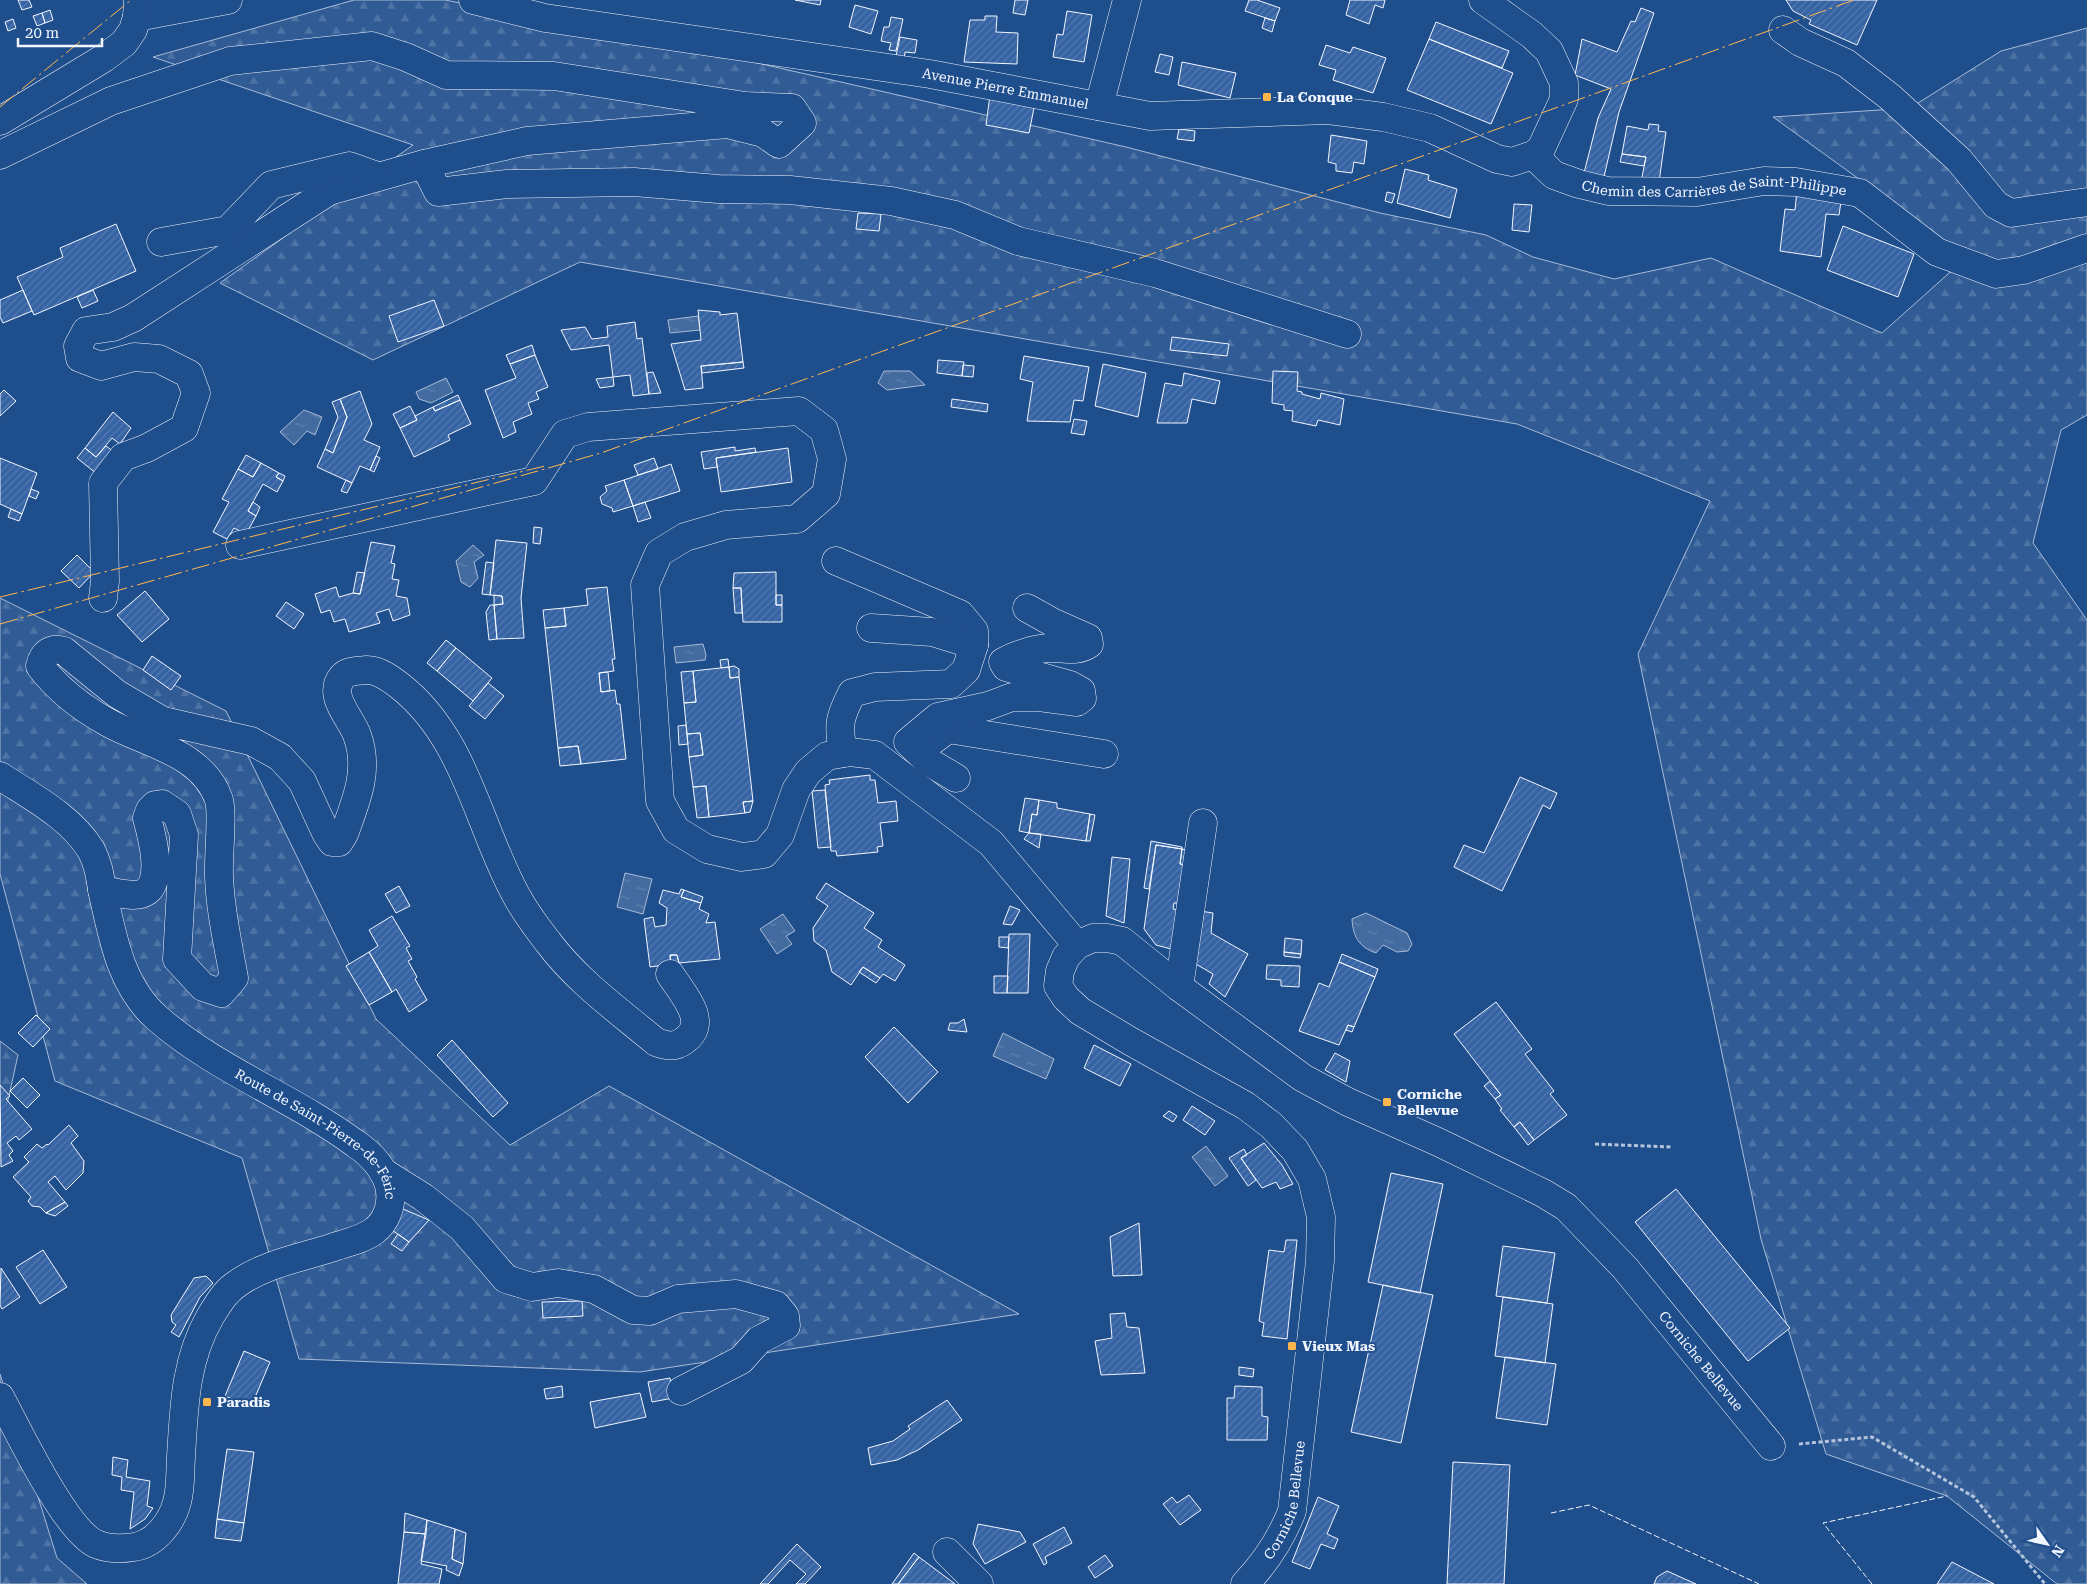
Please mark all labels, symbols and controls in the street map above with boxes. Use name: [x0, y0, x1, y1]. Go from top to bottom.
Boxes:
scale bar: [18, 15, 101, 47]
text: 20 m: [25, 24, 60, 42]
street label: Avenue Pierre Emmanuel: [921, 65, 1091, 112]
place label: La Conque: [1277, 89, 1353, 105]
marker: La Conque: [1261, 91, 1273, 103]
street label: Chemin des Carrières de Saint-Philippe: [1580, 173, 1848, 200]
street label: Route de Saint-Pierre-de-Féric: [232, 1065, 398, 1200]
place label: Corniche Bellevue: [1397, 1086, 1462, 1118]
marker: Corniche Bellevue: [1381, 1096, 1393, 1108]
street label: Corniche Bellevue: [1656, 1308, 1747, 1414]
place label: Vieux Mas: [1302, 1338, 1375, 1354]
marker: Vieux Mas: [1286, 1340, 1298, 1352]
place label: Paradis: [217, 1394, 270, 1410]
marker: Paradis: [201, 1396, 213, 1408]
street label: Corniche Bellevue: [1260, 1440, 1308, 1562]
north arrow: [2022, 1519, 2072, 1569]
text: N: [2048, 1542, 2067, 1560]

